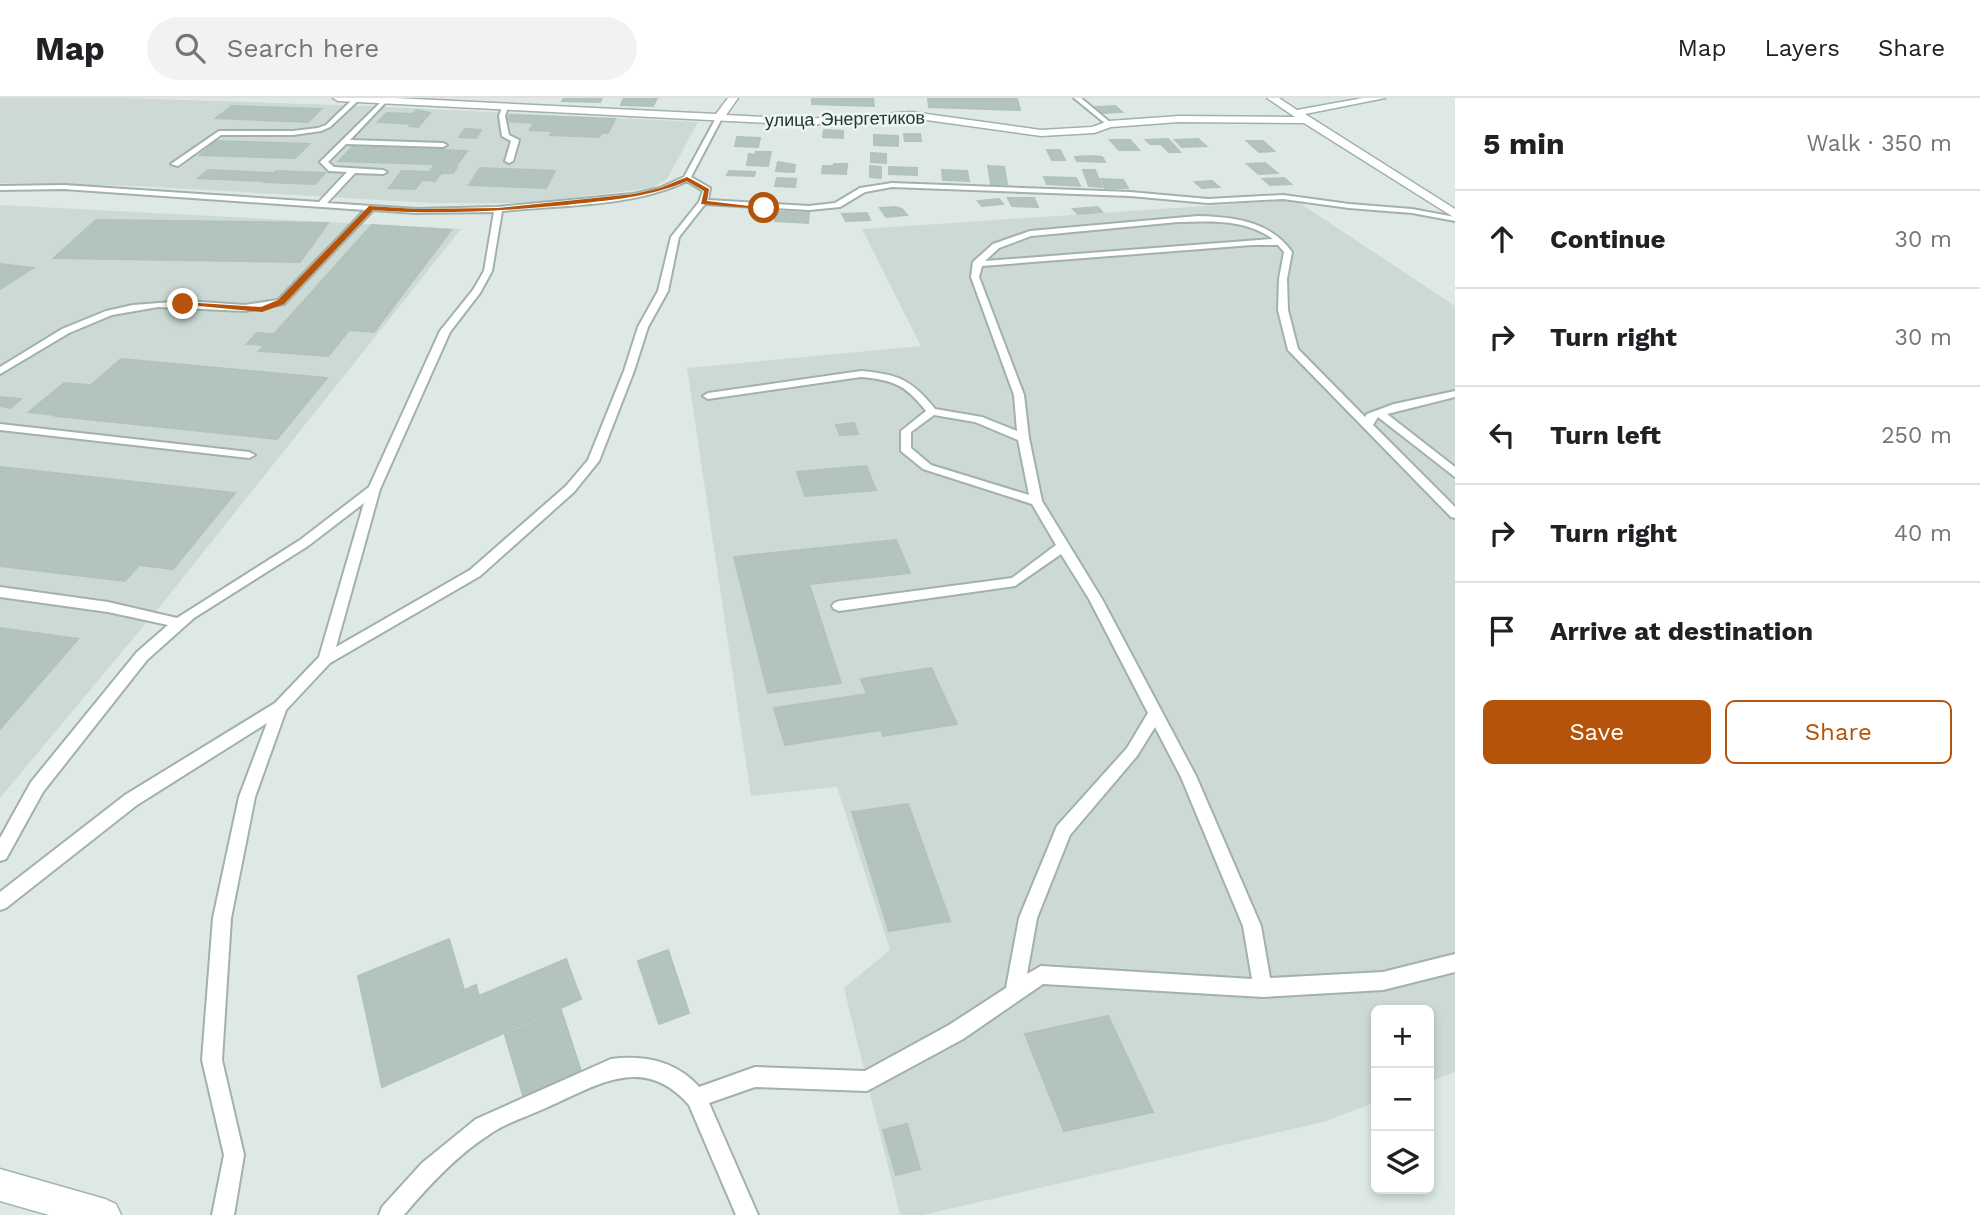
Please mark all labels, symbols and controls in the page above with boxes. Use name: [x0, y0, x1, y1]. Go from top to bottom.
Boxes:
search box: [147, 17, 637, 80]
text: Map: [35, 29, 105, 68]
icon: search: [171, 29, 209, 67]
text: Search here: [227, 33, 379, 63]
text: Map: [1678, 34, 1726, 62]
text: Layers: [1764, 34, 1840, 62]
text: Share: [1878, 34, 1945, 62]
street label: улица Энергетиков: [765, 107, 925, 130]
text: 5 min: [1483, 126, 1565, 161]
text: Walk · 350 m: [1806, 130, 1952, 157]
route start: [748, 192, 779, 223]
icon: ahead: [1483, 220, 1521, 258]
text: Continue: [1550, 224, 1666, 254]
text: 30 m: [1895, 226, 1952, 253]
route end: [167, 288, 198, 319]
icon: right: [1483, 318, 1521, 356]
text: Turn right: [1550, 322, 1677, 352]
text: 30 m: [1895, 324, 1952, 351]
icon: left: [1483, 416, 1521, 454]
text: Turn left: [1550, 420, 1661, 450]
text: 250 m: [1881, 422, 1952, 449]
icon: right: [1483, 514, 1521, 552]
text: Turn right: [1550, 518, 1677, 548]
text: 40 m: [1894, 520, 1952, 547]
icon: arrive: [1483, 612, 1521, 650]
text: Arrive at destination: [1550, 616, 1813, 646]
button: Save: [1483, 700, 1711, 764]
button: Share: [1725, 700, 1952, 764]
map controls: [1371, 1005, 1434, 1194]
button: +: [1371, 1005, 1434, 1068]
button: −: [1371, 1068, 1434, 1131]
button: layers: [1371, 1131, 1434, 1194]

